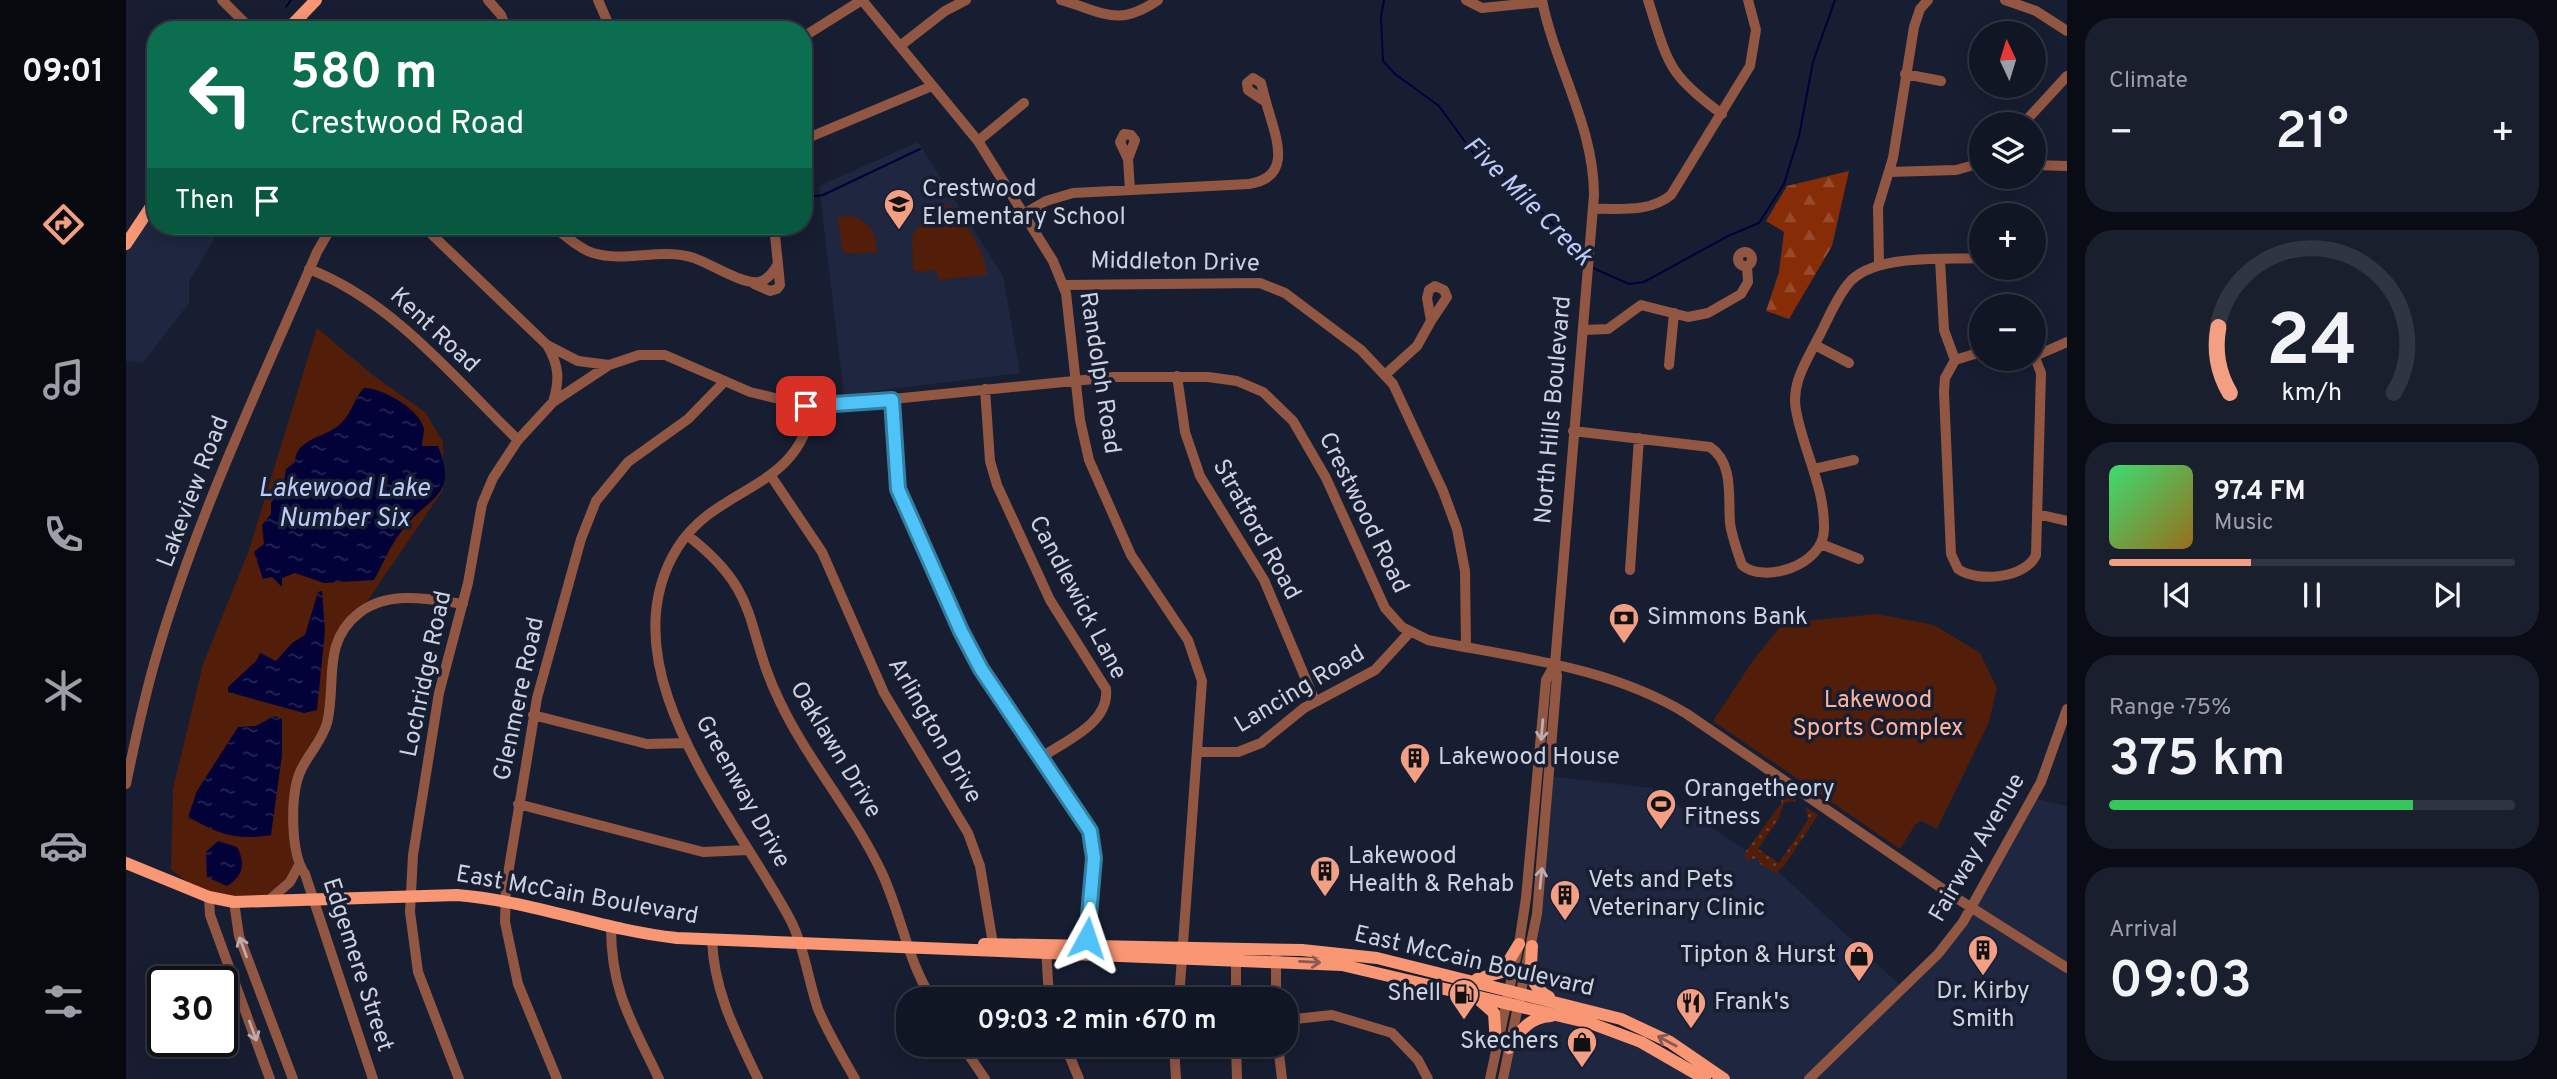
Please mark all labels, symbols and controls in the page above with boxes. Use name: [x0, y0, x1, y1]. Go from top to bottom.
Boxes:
north arrow: [1969, 21, 2046, 98]
map controls: [1969, 21, 2046, 371]
text: 580 m: [290, 44, 437, 106]
icon: left: [175, 49, 266, 140]
text: 09:01: [22, 53, 104, 93]
text: Climate: [2109, 67, 2188, 96]
text: 21°: [2275, 101, 2349, 167]
text: Crestwood Road: [290, 105, 524, 145]
text: −: [2109, 110, 2134, 159]
text: +: [2490, 110, 2515, 159]
button: layers: [1969, 112, 2046, 189]
water label: Five Mile Creek: [1455, 130, 1599, 274]
place label: Crestwood Elementary School: [922, 175, 1126, 233]
icon: arrive: [248, 182, 286, 220]
text: Then: [175, 185, 234, 218]
school or university icon: Crestwood Elementary School: [882, 187, 916, 231]
icon: directions: [39, 200, 88, 249]
button: +: [1969, 203, 2046, 280]
street label: Middleton Drive: [1090, 247, 1260, 279]
street label: Kent Road: [383, 282, 485, 380]
street label: Randolph Road: [1071, 290, 1127, 456]
button: −: [1969, 294, 2046, 371]
street label: North Hills Boulevard: [1529, 295, 1579, 525]
text: 24: [2266, 300, 2358, 392]
icon: music: [39, 355, 88, 404]
pin: [776, 376, 836, 436]
text: km/h: [2282, 378, 2342, 410]
icon: arrive: [787, 387, 825, 425]
street label: Lakeview Road: [151, 412, 237, 572]
street label: Crestwood Road: [1311, 427, 1415, 599]
street label: Stratford Road: [1205, 454, 1307, 606]
water label: Lakewood Lake Number Six: [258, 473, 430, 536]
text: 97.4 FM: [2214, 476, 2306, 509]
text: Music: [2214, 509, 2274, 538]
icon: phone: [39, 510, 88, 559]
street label: Candlewick Lane: [1021, 511, 1133, 685]
icon: previous: [2158, 576, 2196, 614]
icon: pause: [2293, 576, 2331, 614]
icon: next: [2428, 576, 2466, 614]
street label: Lochridge Road: [395, 588, 459, 760]
bank icon: Simmons Bank: [1607, 601, 1641, 645]
place label: Simmons Bank: [1647, 603, 1808, 633]
street label: Glenmere Road: [488, 614, 552, 784]
street label: Lancing Road: [1229, 639, 1371, 741]
street label: Arlington Drive: [880, 653, 988, 809]
icon: climate: [39, 666, 88, 715]
street label: Oaklawn Drive: [782, 676, 888, 824]
park label: Lakewood Sports Complex: [1792, 686, 1964, 744]
text: Range · 75%: [2109, 694, 2231, 723]
street label: Greenway Drive: [688, 711, 796, 873]
one-way arrow: [1535, 718, 1548, 741]
text: 375 km: [2109, 728, 2286, 794]
building icon: Lakewood House: [1398, 741, 1432, 785]
place label: Lakewood House: [1438, 743, 1620, 773]
street label: Fairway Avenue: [1923, 768, 2033, 928]
place label: Orangetheory Fitness: [1684, 775, 1835, 833]
sports icon: Orangetheory Fitness: [1644, 787, 1678, 831]
icon: car: [39, 821, 88, 870]
place label: Lakewood Health & Rehab: [1348, 842, 1514, 900]
building icon: Lakewood Health & Rehab: [1308, 854, 1342, 898]
street label: East McCain Boulevard: [454, 860, 700, 932]
place label: Vets and Pets Veterinary Clinic: [1588, 866, 1765, 924]
one-way arrow: [1535, 867, 1548, 890]
street label: Edgemere Street: [315, 874, 399, 1056]
building icon: Vets and Pets Veterinary Clinic: [1548, 878, 1582, 922]
position arrow: [1050, 901, 1124, 975]
text: Arrival: [2109, 916, 2178, 945]
street label: East McCain Boulevard: [1351, 920, 1597, 1004]
building icon: Dr. Kirby Smith: [1966, 933, 2000, 977]
one-way arrow: [236, 936, 248, 958]
shop icon: Tipton & Hurst: [1842, 939, 1876, 983]
place label: Tipton & Hurst: [1680, 941, 1836, 971]
text: 09:03: [2109, 950, 2252, 1016]
one-way arrow: [1298, 956, 1321, 969]
speed limit sign: 30: [147, 966, 238, 1057]
icon: filters: [39, 977, 88, 1026]
fuel station icon: Shell: [1447, 977, 1481, 1021]
place label: Dr. Kirby Smith: [1936, 977, 2030, 1035]
place label: Shell: [1387, 979, 1441, 1009]
restaurant icon: Frank's: [1674, 986, 1708, 1030]
place label: Frank's: [1714, 988, 1790, 1018]
text: 09:03 · 2 min · 670 m: [977, 1005, 1217, 1038]
one-way arrow: [248, 1019, 260, 1041]
shop icon: Skechers: [1565, 1025, 1599, 1069]
place label: Skechers: [1460, 1027, 1559, 1057]
one-way arrow: [1657, 1034, 1678, 1047]

